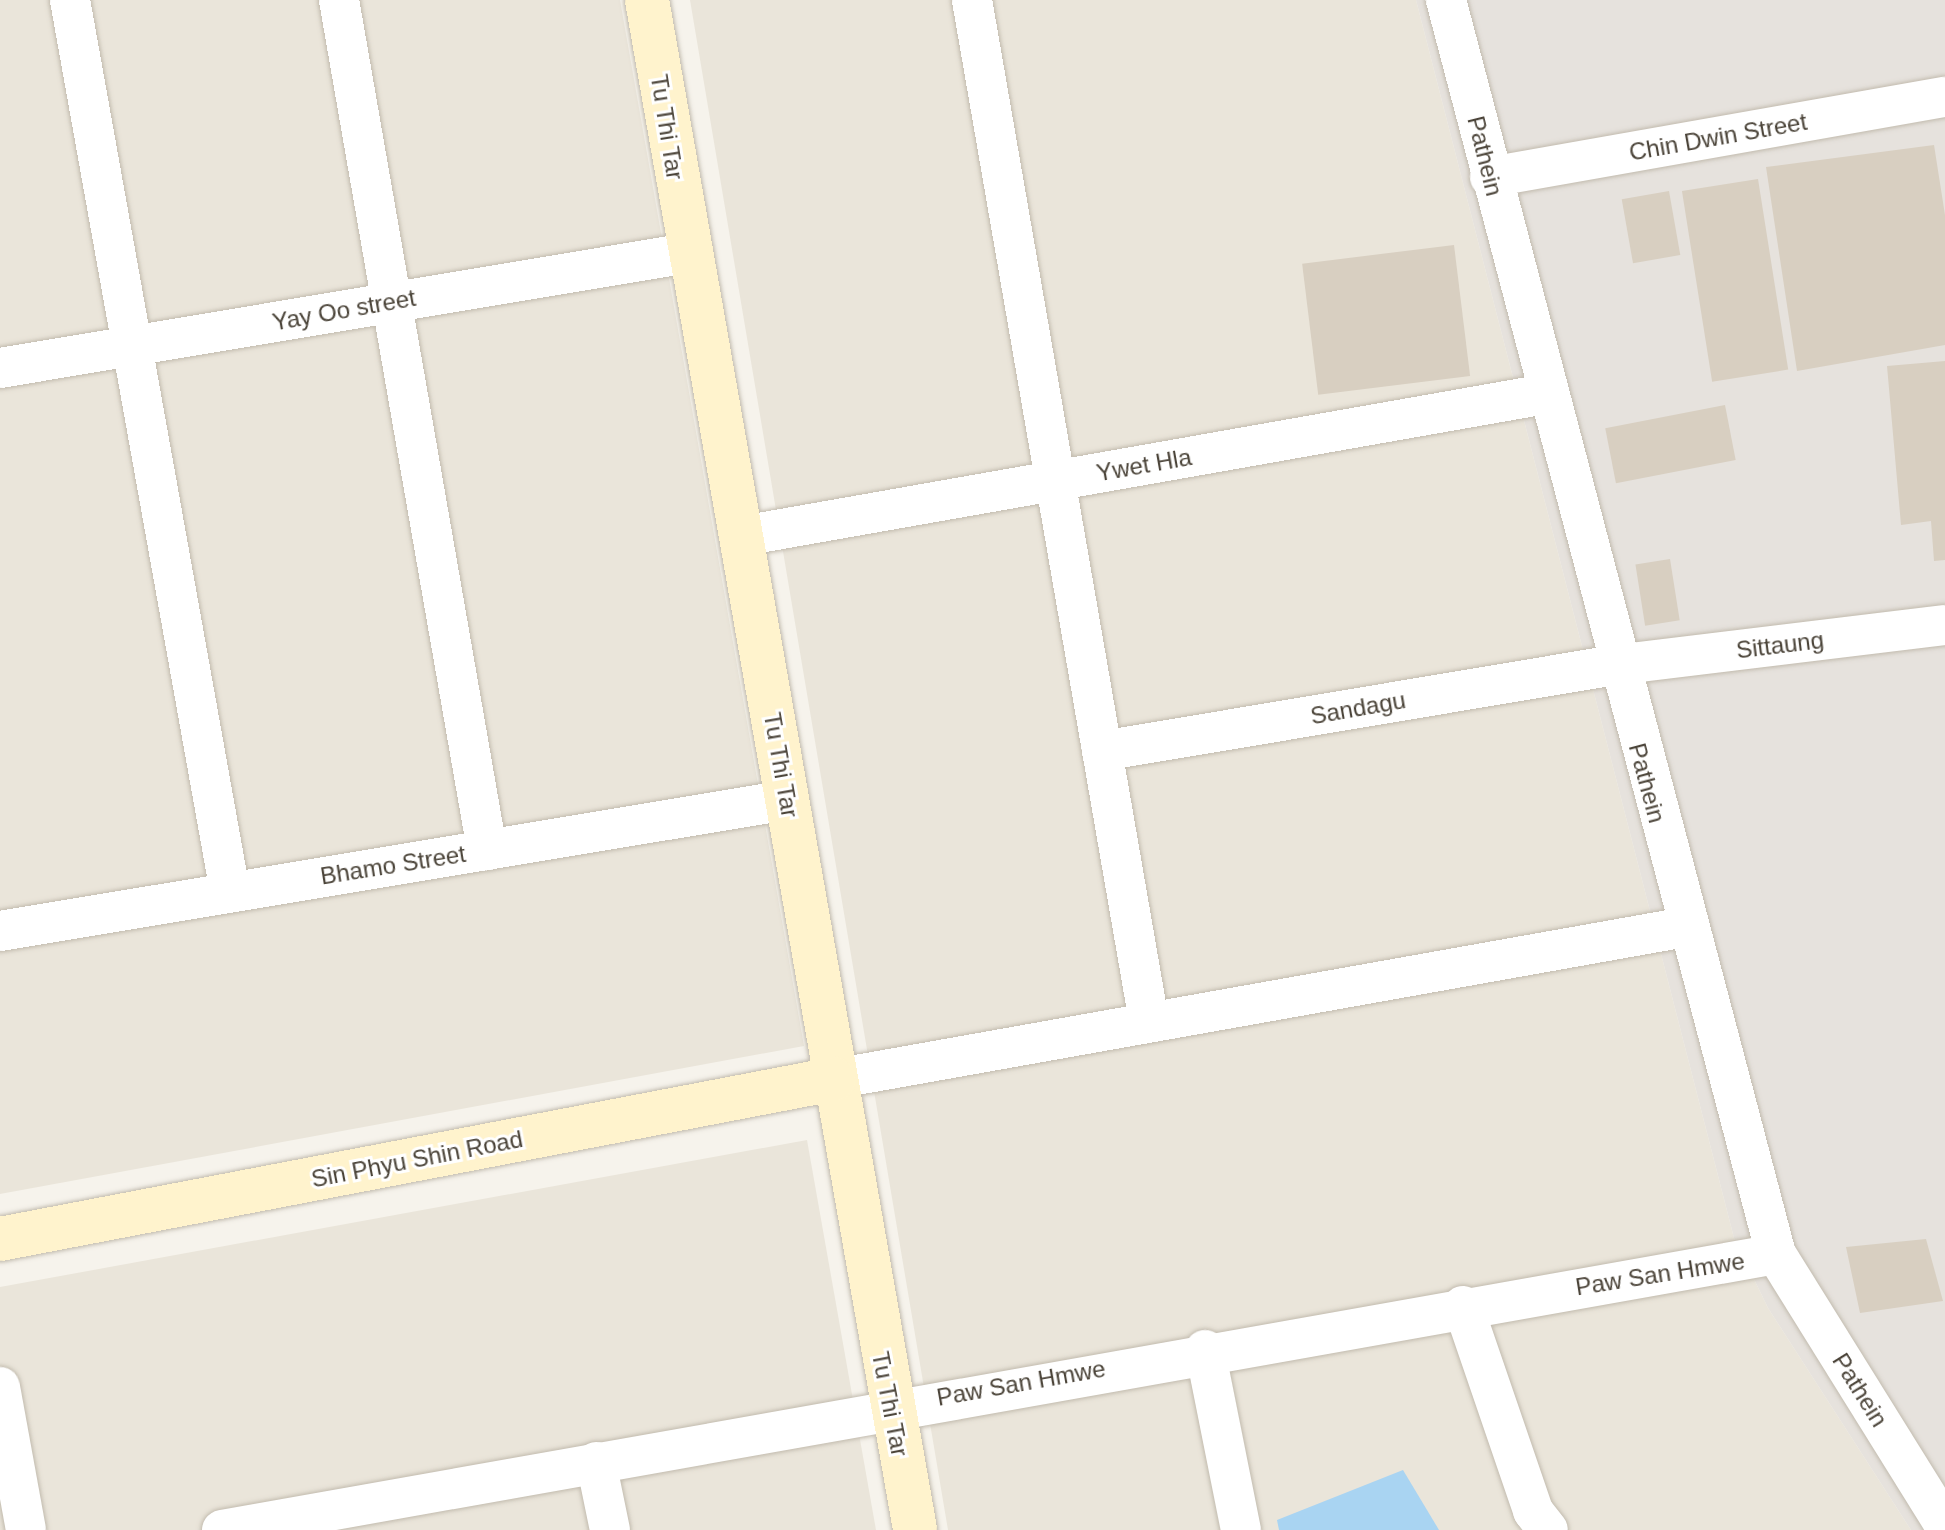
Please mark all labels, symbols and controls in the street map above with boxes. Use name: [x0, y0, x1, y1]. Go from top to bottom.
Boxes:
street label: Tu Thi Tar: [644, 72, 690, 182]
street label: Chin Dwin Street: [1627, 107, 1809, 167]
street label: Pathein: [1461, 113, 1509, 199]
street label: Yay Oo street: [270, 283, 418, 337]
street label: Ywet Hla: [1094, 442, 1194, 488]
street label: Sittaung: [1735, 625, 1825, 665]
street label: Sandagu: [1308, 685, 1408, 731]
street label: Tu Thi Tar: [758, 710, 804, 820]
street label: Pathein: [1623, 740, 1671, 826]
street label: Bhamo Street: [318, 839, 468, 891]
street label: Sin Phyu Shin Road: [309, 1124, 525, 1194]
street label: Paw San Hmwe: [1573, 1246, 1747, 1302]
street label: Pathein: [1826, 1348, 1894, 1432]
street label: Tu Thi Tar: [866, 1349, 914, 1459]
street label: Paw San Hmwe: [934, 1354, 1108, 1412]

